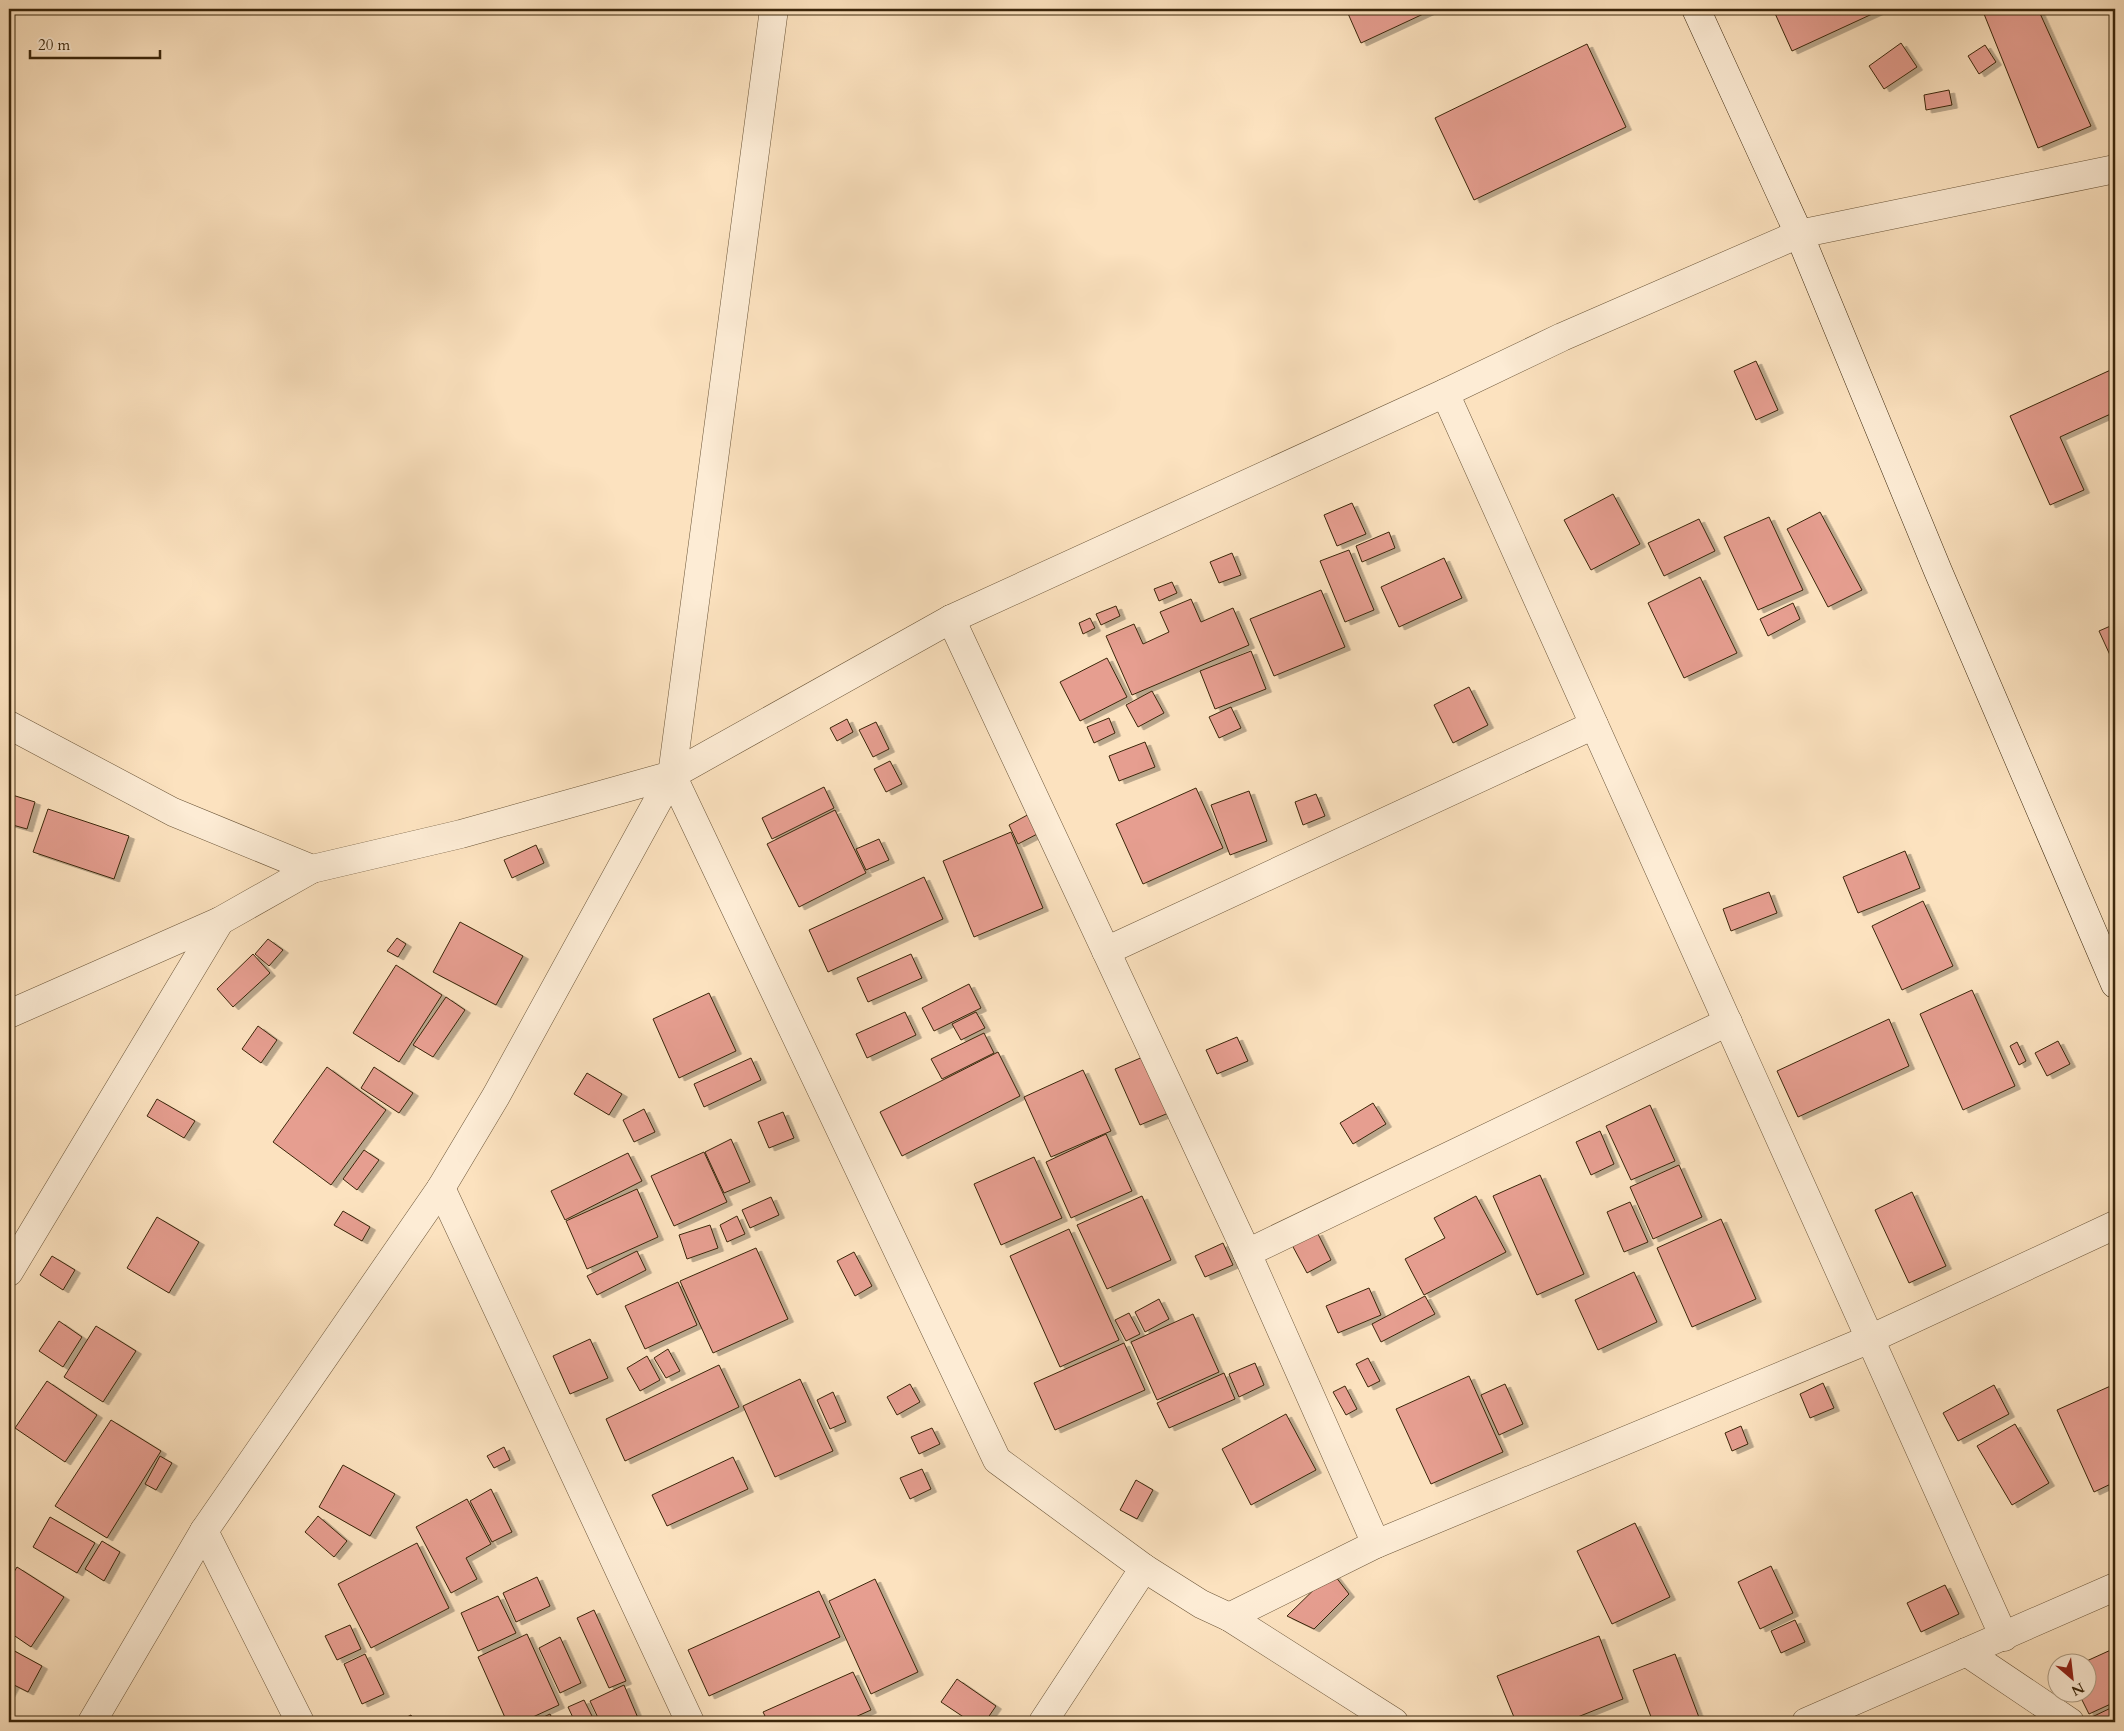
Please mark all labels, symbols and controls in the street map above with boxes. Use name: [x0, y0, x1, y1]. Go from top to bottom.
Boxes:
scale bar: [30, 28, 160, 60]
text: 20 m: [38, 35, 70, 55]
north arrow: [2046, 1654, 2096, 1704]
text: N: [2068, 1678, 2088, 1700]

